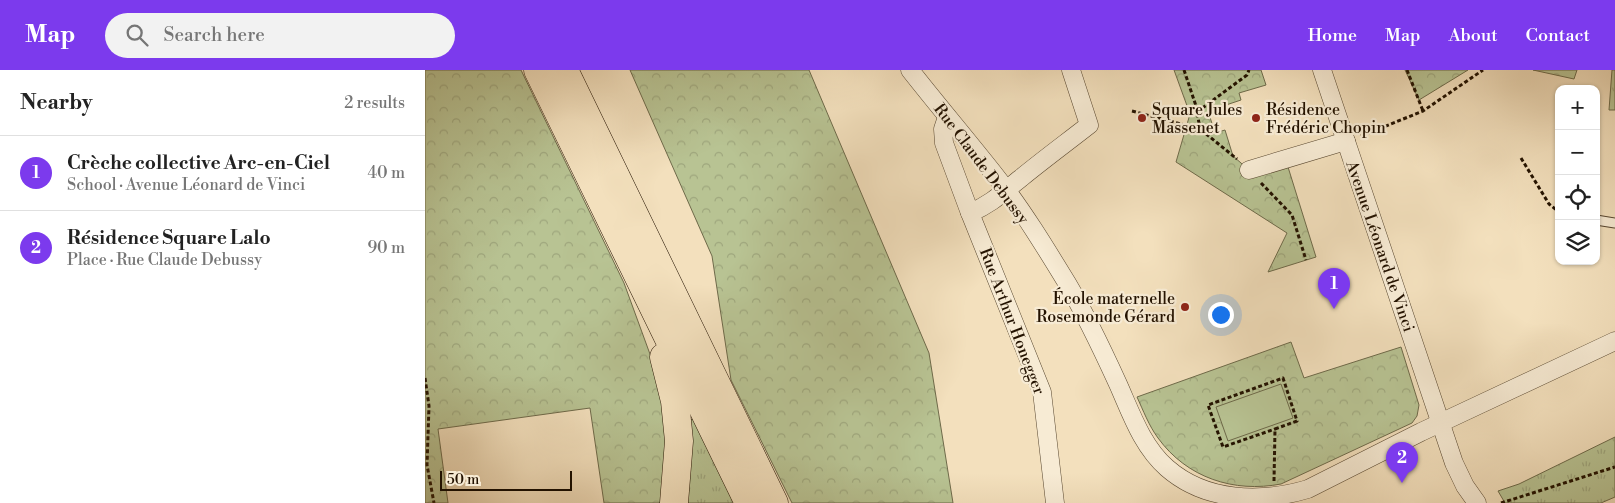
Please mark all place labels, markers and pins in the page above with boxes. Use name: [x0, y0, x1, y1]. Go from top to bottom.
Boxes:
place label: Square Jules Massenet: [1152, 100, 1242, 138]
place label: Résidence Frédéric Chopin: [1266, 100, 1386, 138]
marker: Square Jules Massenet: [1136, 112, 1148, 124]
marker: Résidence Frédéric Chopin: [1250, 112, 1262, 124]
pin: 1: [1318, 268, 1350, 309]
place label: École maternelle Rosemonde Gérard: [1036, 287, 1175, 327]
marker: École maternelle Rosemonde Gérard: [1179, 301, 1191, 313]
pin: 2: [1386, 442, 1418, 483]

